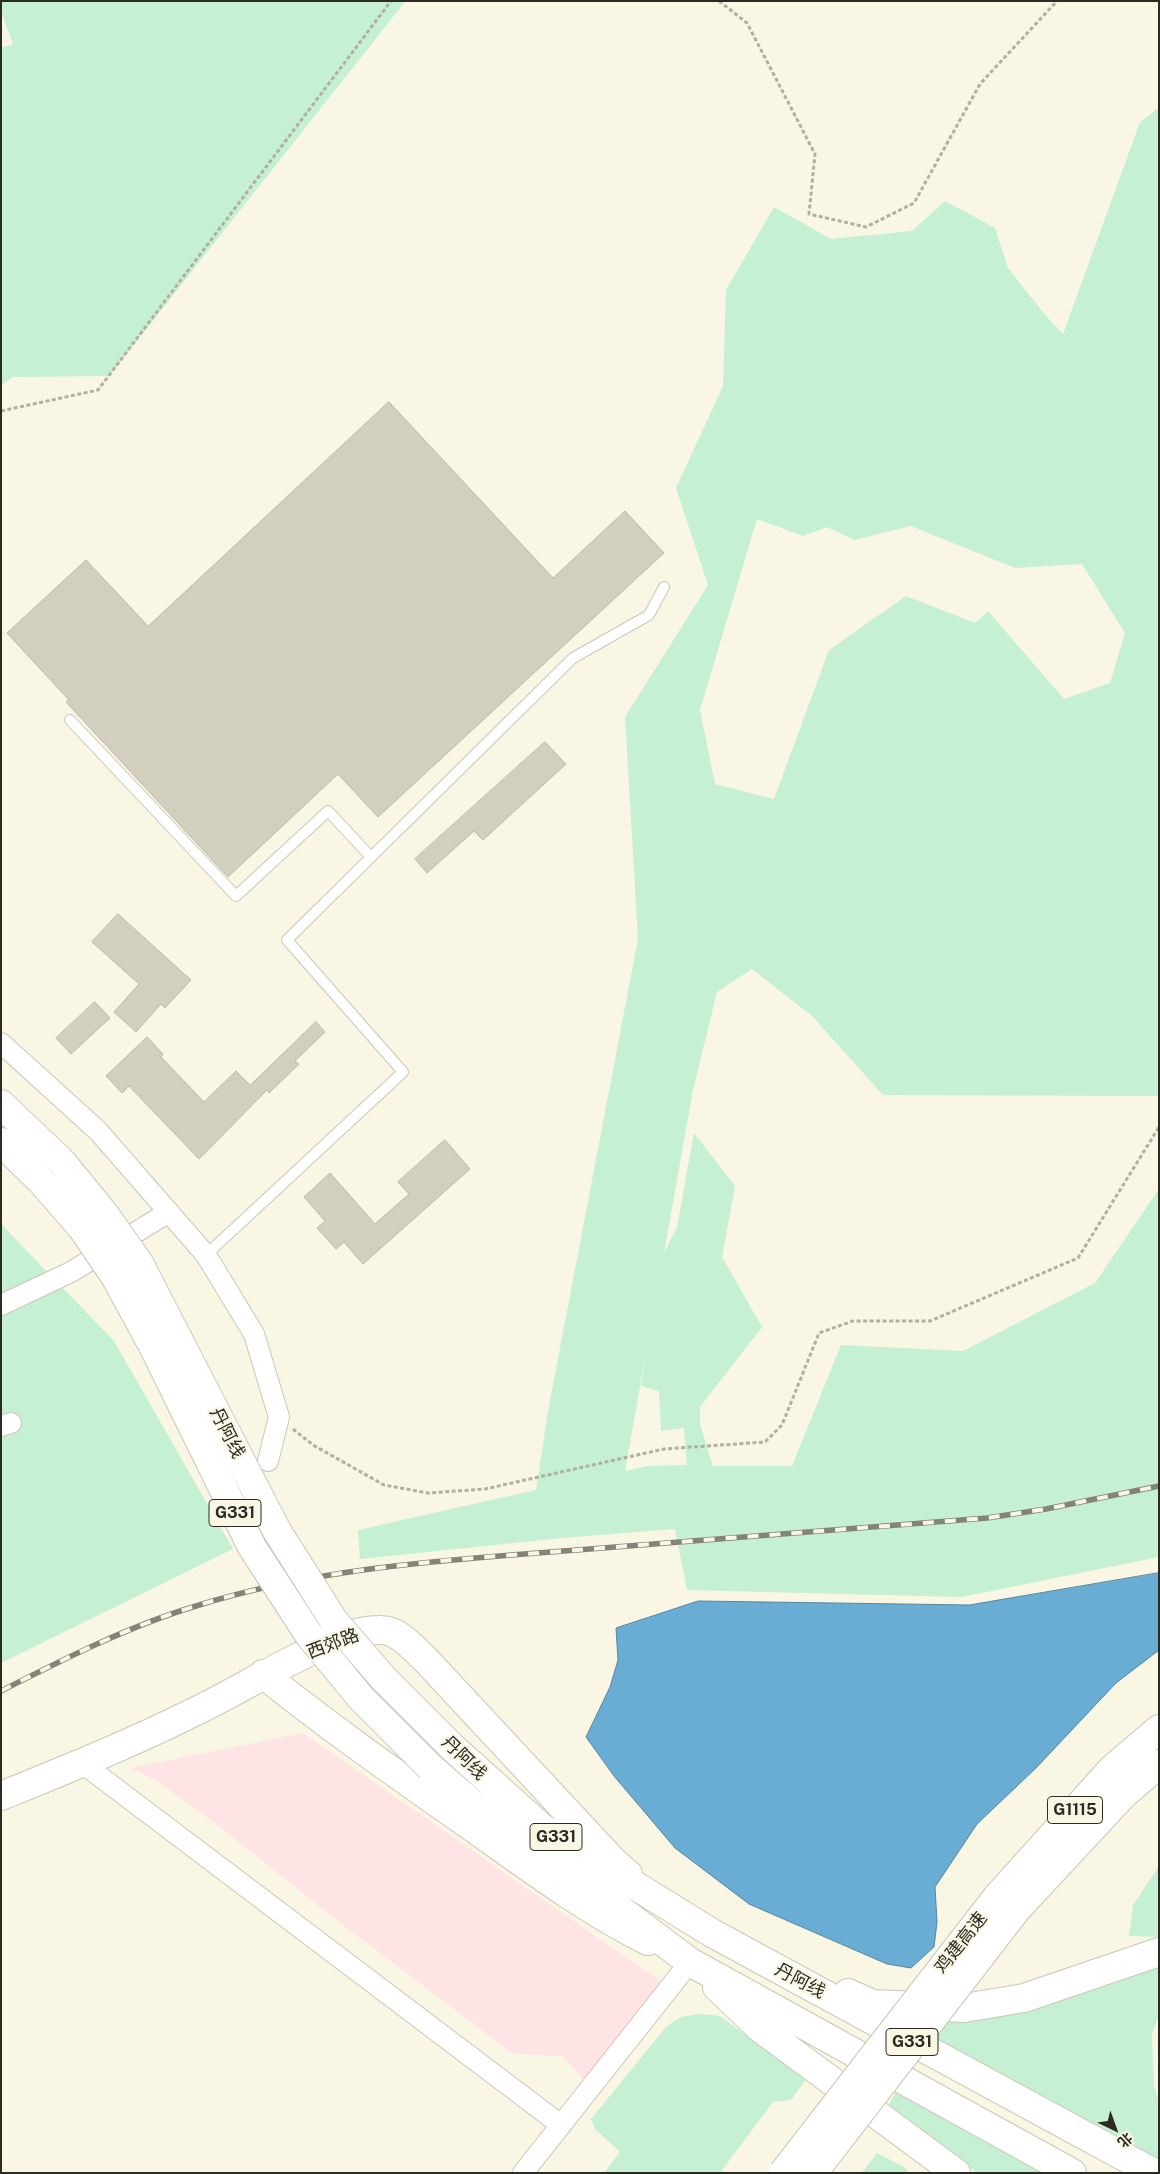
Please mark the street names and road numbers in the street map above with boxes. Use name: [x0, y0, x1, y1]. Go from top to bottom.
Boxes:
street label: 丹阿线: [205, 1404, 249, 1462]
road number: G331: [209, 1500, 261, 1526]
street label: 西郊路: [304, 1624, 362, 1664]
street label: 丹阿线: [437, 1731, 491, 1785]
road number: G1115: [1048, 1796, 1102, 1824]
road number: G331: [530, 1824, 582, 1850]
street label: 鸡建高速: [930, 1908, 992, 1978]
street label: 丹阿线: [771, 1959, 829, 2003]
road number: G331: [886, 2028, 938, 2056]

